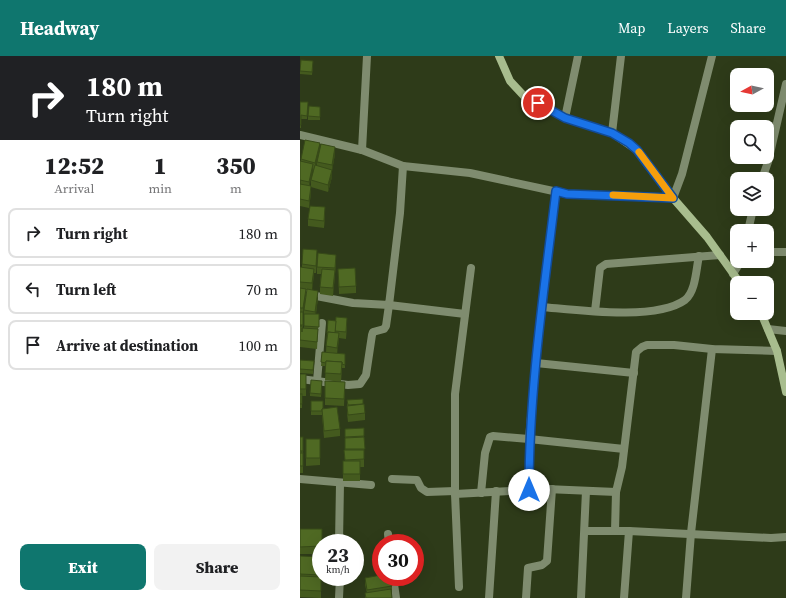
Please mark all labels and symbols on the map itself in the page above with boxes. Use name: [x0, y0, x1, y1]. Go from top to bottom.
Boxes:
north arrow: [730, 68, 774, 112]
pin: [521, 86, 555, 120]
position arrow: [508, 469, 550, 511]
speed limit sign: 30: [372, 534, 424, 586]

